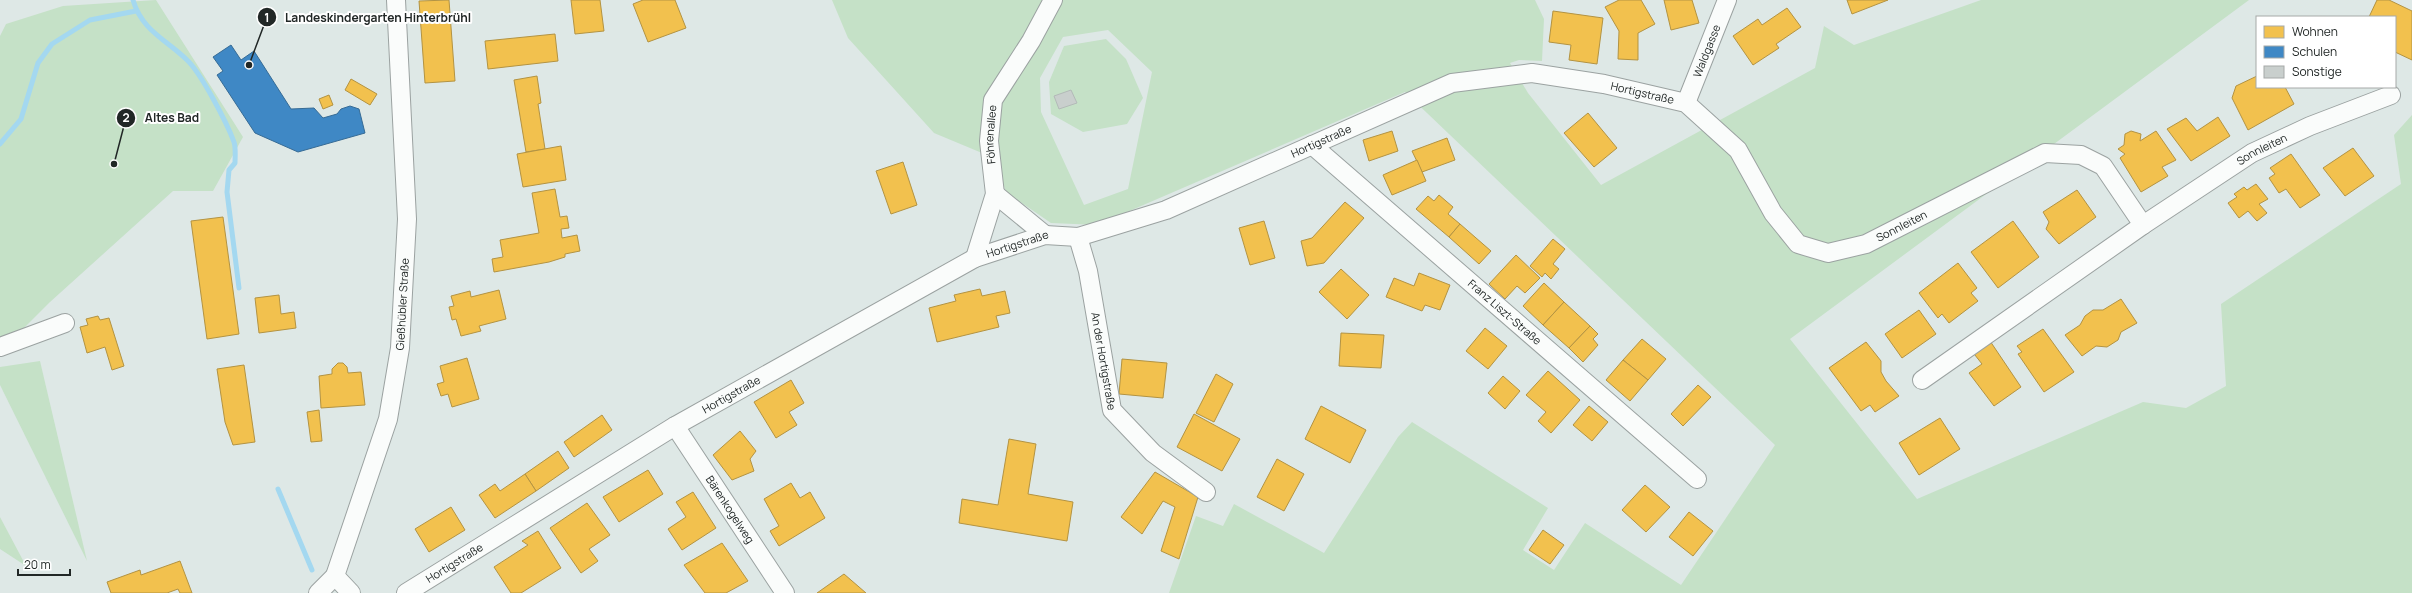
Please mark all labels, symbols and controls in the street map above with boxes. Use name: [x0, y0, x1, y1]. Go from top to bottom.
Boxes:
callout: Landeskindergarten Hinterbrühl: [257, 5, 479, 29]
text: 1: [264, 9, 270, 26]
text: Landeskindergarten Hinterbrühl: [285, 9, 471, 26]
legend: [2256, 16, 2396, 88]
street label: Waldgasse: [1689, 22, 1724, 79]
text: Wohnen: [2292, 23, 2338, 40]
text: Schulen: [2292, 43, 2337, 60]
text: Sonstige: [2292, 63, 2342, 80]
street label: Hortigstraße: [1609, 78, 1676, 107]
street label: Föhrenallee: [981, 104, 1000, 165]
callout: Altes Bad: [116, 106, 207, 130]
text: 2: [122, 109, 130, 126]
text: Altes Bad: [145, 109, 199, 126]
street label: Hortigstraße: [1288, 120, 1354, 161]
street label: Sonnleiten: [2233, 130, 2289, 168]
street label: Sonnleiten: [1873, 206, 1929, 245]
street label: Hortigstraße: [984, 226, 1051, 261]
street label: Gießhübler Straße: [392, 257, 412, 351]
street label: Franz Liszt-Straße: [1465, 276, 1545, 348]
street label: An der Hortigstraße: [1088, 311, 1120, 412]
street label: Hortigstraße: [699, 372, 763, 416]
street label: Bärenkogelweg: [703, 472, 758, 546]
street label: Hortigstraße: [423, 539, 486, 586]
scale bar: [18, 551, 70, 577]
text: 20 m: [24, 556, 51, 573]

